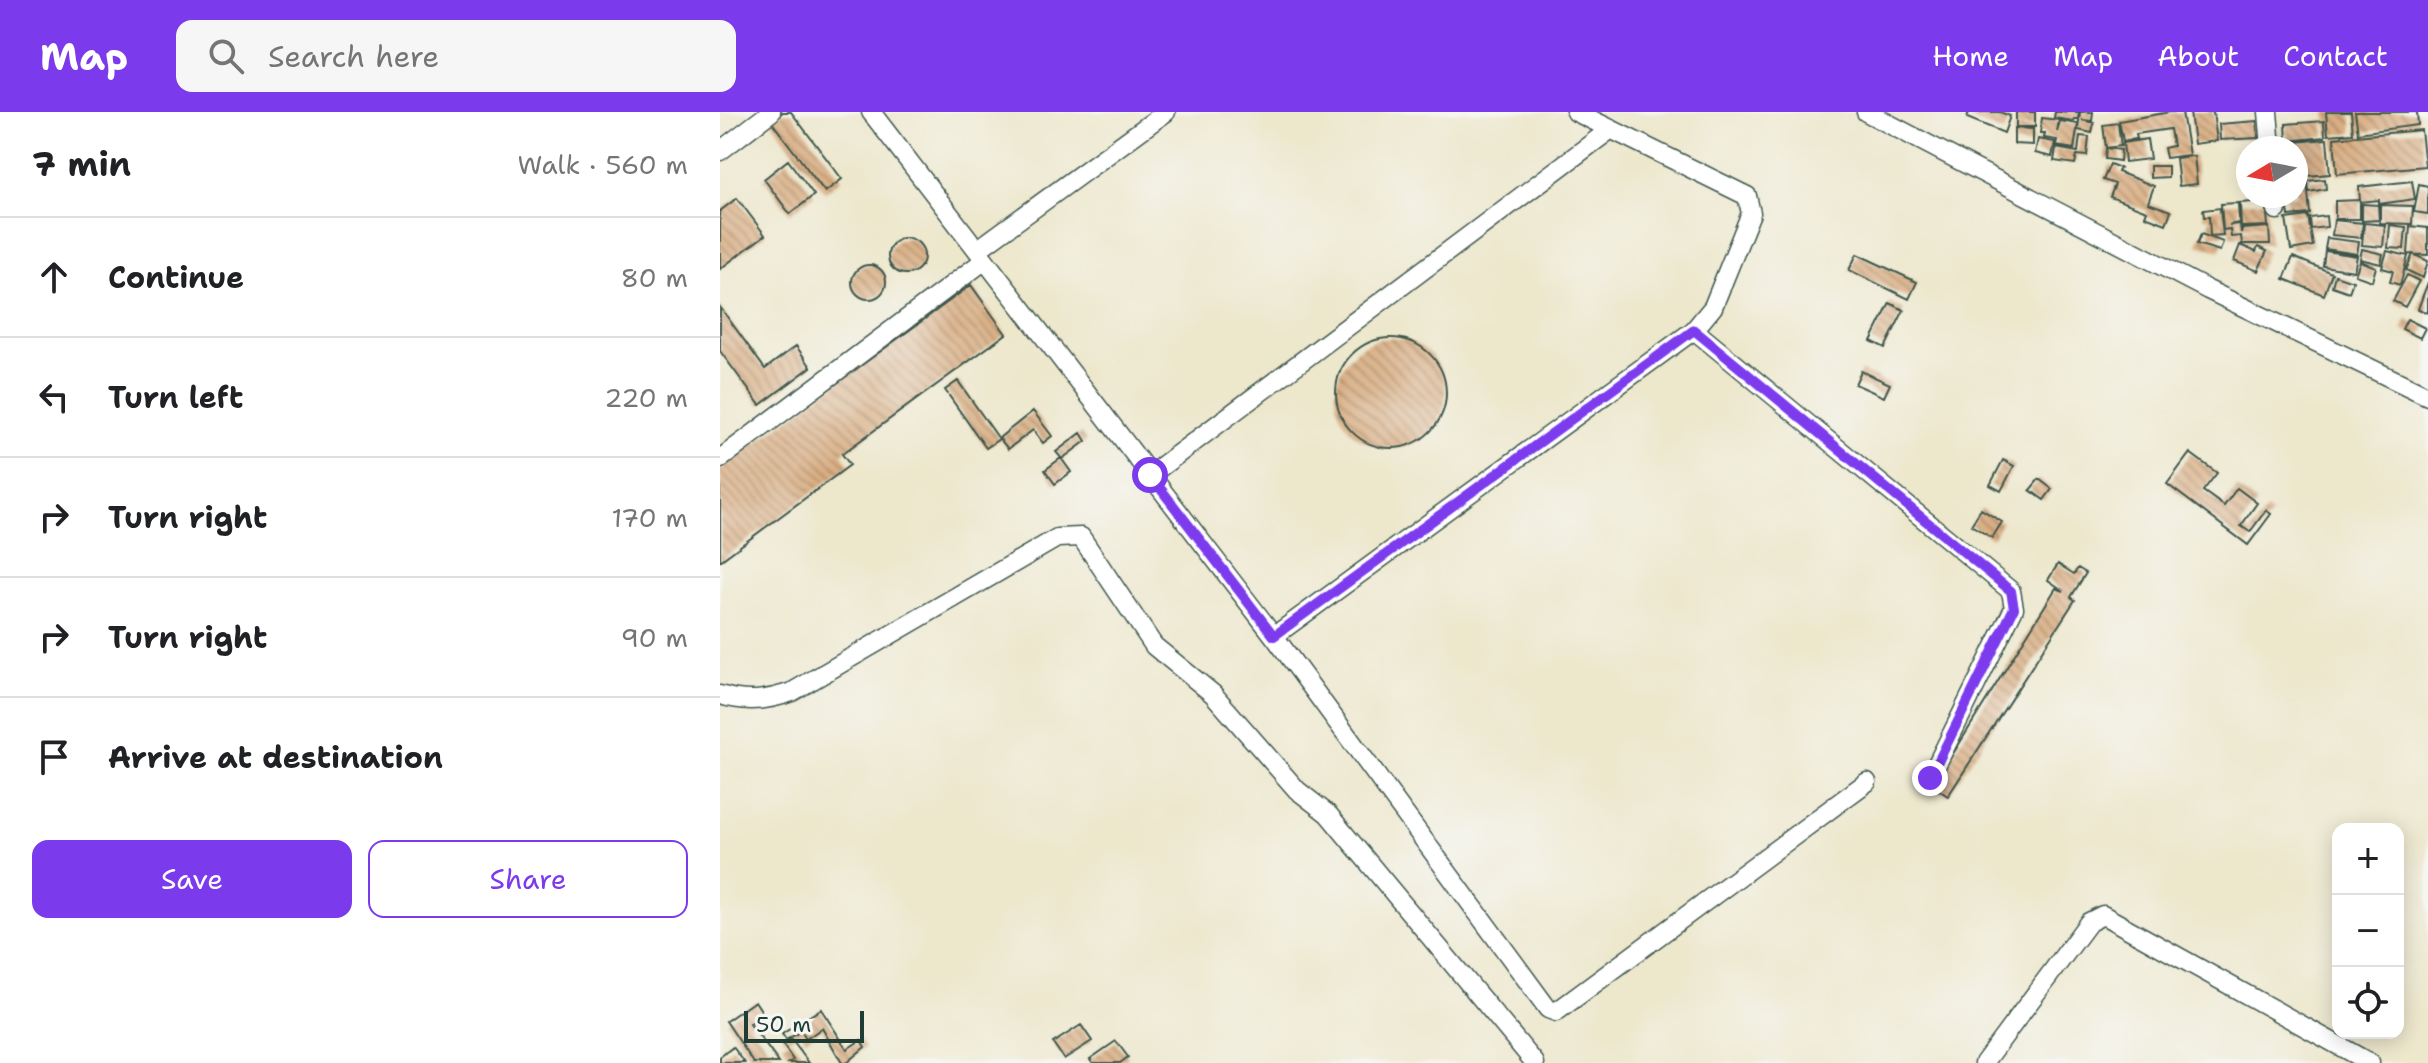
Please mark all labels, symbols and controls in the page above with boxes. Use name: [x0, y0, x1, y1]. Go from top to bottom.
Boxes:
search box: [176, 20, 736, 92]
text: Map: [40, 31, 128, 82]
icon: search: [204, 34, 248, 78]
text: Search here: [268, 36, 439, 77]
text: Home: [1932, 37, 2009, 75]
text: Map: [2053, 37, 2113, 75]
text: About: [2157, 37, 2239, 75]
text: Contact: [2283, 37, 2388, 75]
north arrow: [2236, 136, 2308, 208]
text: 7 min: [32, 141, 131, 187]
text: Walk · 560 m: [518, 147, 688, 182]
icon: ahead: [32, 255, 76, 299]
text: Continue: [108, 257, 244, 298]
text: 80 m: [621, 260, 688, 295]
icon: left: [32, 375, 76, 419]
text: Turn left: [108, 377, 243, 418]
text: 220 m: [604, 380, 688, 415]
route start: [1132, 457, 1168, 493]
icon: right: [32, 495, 76, 539]
text: Turn right: [108, 497, 267, 538]
text: 170 m: [611, 500, 688, 535]
icon: right: [32, 615, 76, 659]
text: Turn right: [108, 617, 267, 658]
text: 90 m: [621, 620, 688, 655]
icon: arrive: [32, 735, 76, 779]
text: Arrive at destination: [108, 737, 443, 778]
route end: [1912, 760, 1948, 796]
map controls: [2332, 823, 2404, 1039]
button: +: [2332, 823, 2404, 895]
button: Save: [32, 840, 352, 918]
button: Share: [368, 840, 688, 918]
button: −: [2332, 895, 2404, 967]
button: locate: [2332, 967, 2404, 1039]
scale bar: [744, 1007, 864, 1043]
text: 50 m: [756, 1010, 811, 1039]

